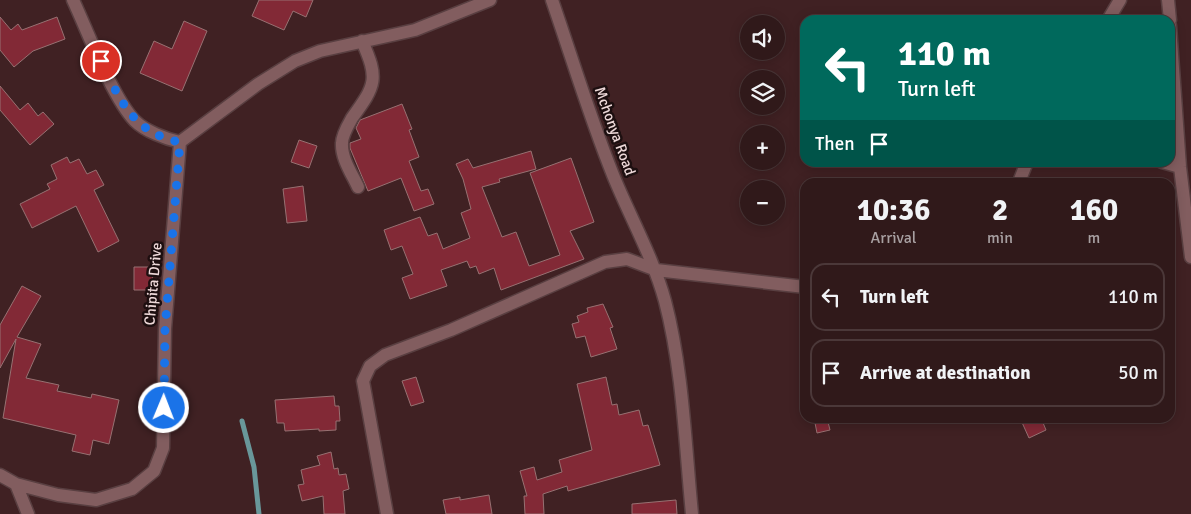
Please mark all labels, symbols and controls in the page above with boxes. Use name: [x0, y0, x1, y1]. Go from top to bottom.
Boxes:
map controls: [740, 15, 785, 225]
button: sound: [740, 15, 785, 60]
text: 110 m: [898, 32, 991, 75]
icon: left: [815, 35, 880, 100]
pin: [80, 40, 122, 82]
icon: arrive: [87, 47, 115, 75]
button: layers: [740, 70, 785, 115]
text: Turn left: [898, 75, 976, 102]
street label: Mchonya Road: [591, 84, 639, 178]
button: +: [740, 125, 785, 170]
icon: arrive: [865, 130, 893, 158]
text: Then: [815, 132, 855, 156]
button: −: [740, 180, 785, 225]
text: 10:36: [857, 192, 930, 229]
text: 2: [992, 192, 1008, 229]
text: 160: [1070, 192, 1118, 229]
text: Arrival: [870, 228, 917, 248]
text: min: [987, 228, 1013, 248]
text: m: [1088, 228, 1100, 248]
street label: Chipita Drive: [140, 242, 166, 326]
icon: left: [817, 283, 845, 311]
text: Turn left: [860, 285, 929, 309]
text: 110 m: [1108, 285, 1158, 309]
icon: arrive: [817, 359, 845, 387]
text: Arrive at destination: [860, 361, 1031, 385]
text: 50 m: [1118, 361, 1158, 385]
position arrow: [137, 381, 189, 433]

